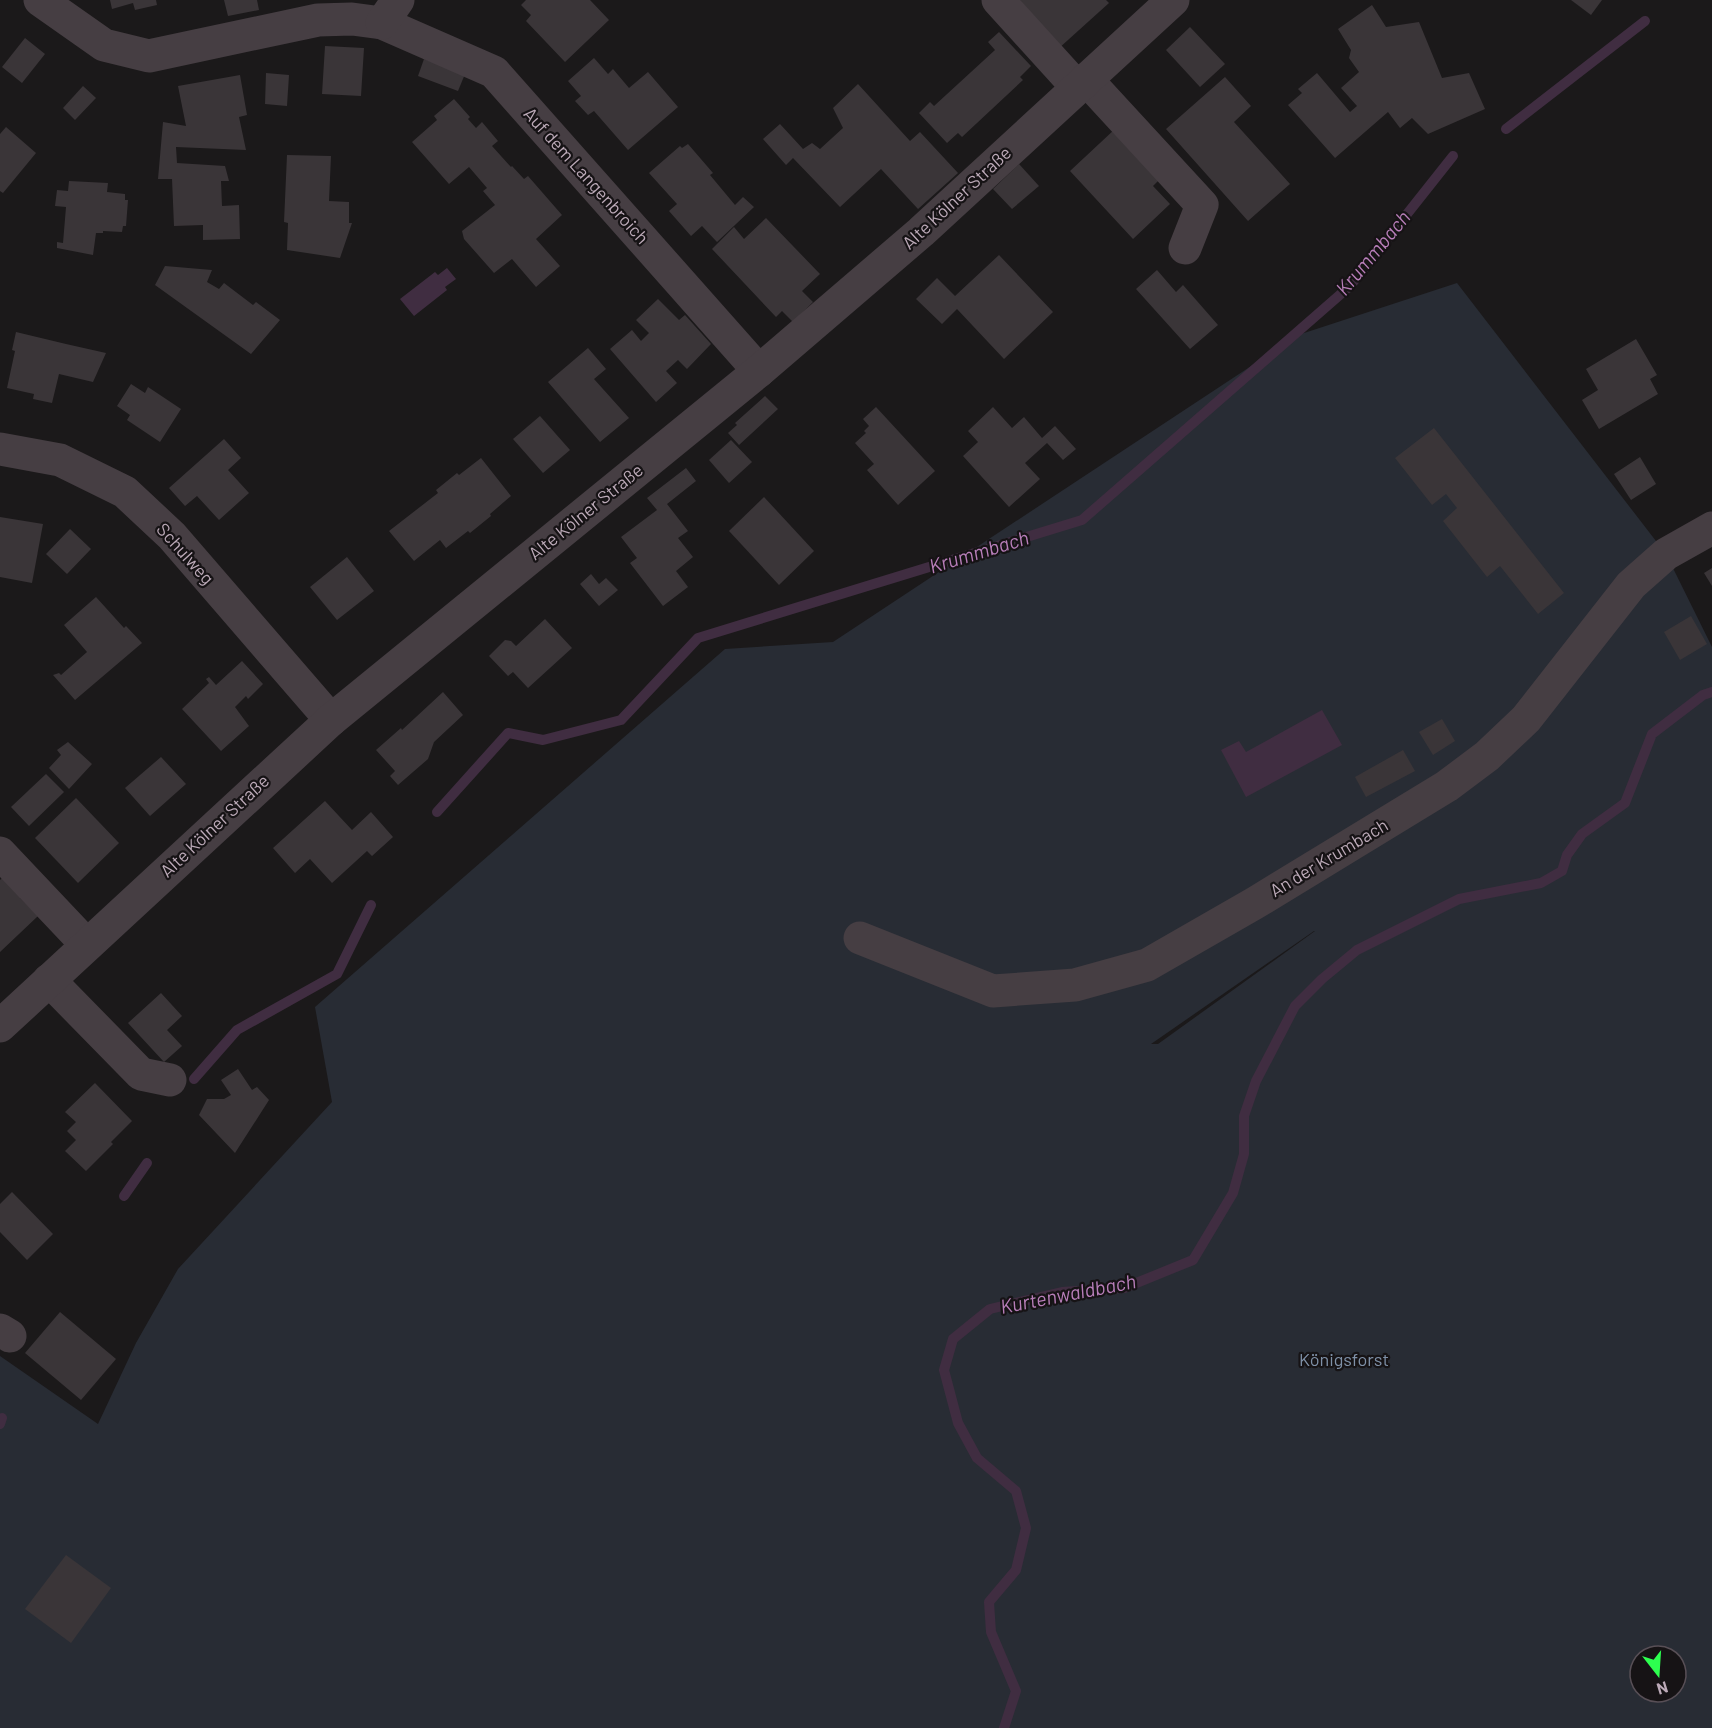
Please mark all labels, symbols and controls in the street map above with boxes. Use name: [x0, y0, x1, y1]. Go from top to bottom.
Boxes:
street label: Auf dem Langenbroich: [520, 102, 654, 248]
street label: Alte Kölner Straße: [897, 141, 1015, 253]
water label: Krummbach: [1330, 205, 1415, 300]
street label: Alte Kölner Straße: [524, 458, 647, 564]
street label: Schulweg: [152, 518, 219, 589]
water label: Krummbach: [926, 525, 1031, 578]
street label: Alte Kölner Straße: [155, 769, 273, 881]
street label: An der Krumbach: [1265, 813, 1392, 901]
water label: Kurtenwaldbach: [998, 1268, 1138, 1318]
park label: Königsforst: [1299, 1348, 1389, 1370]
north arrow: [1628, 1644, 1688, 1704]
text: N: [1655, 1678, 1670, 1699]

